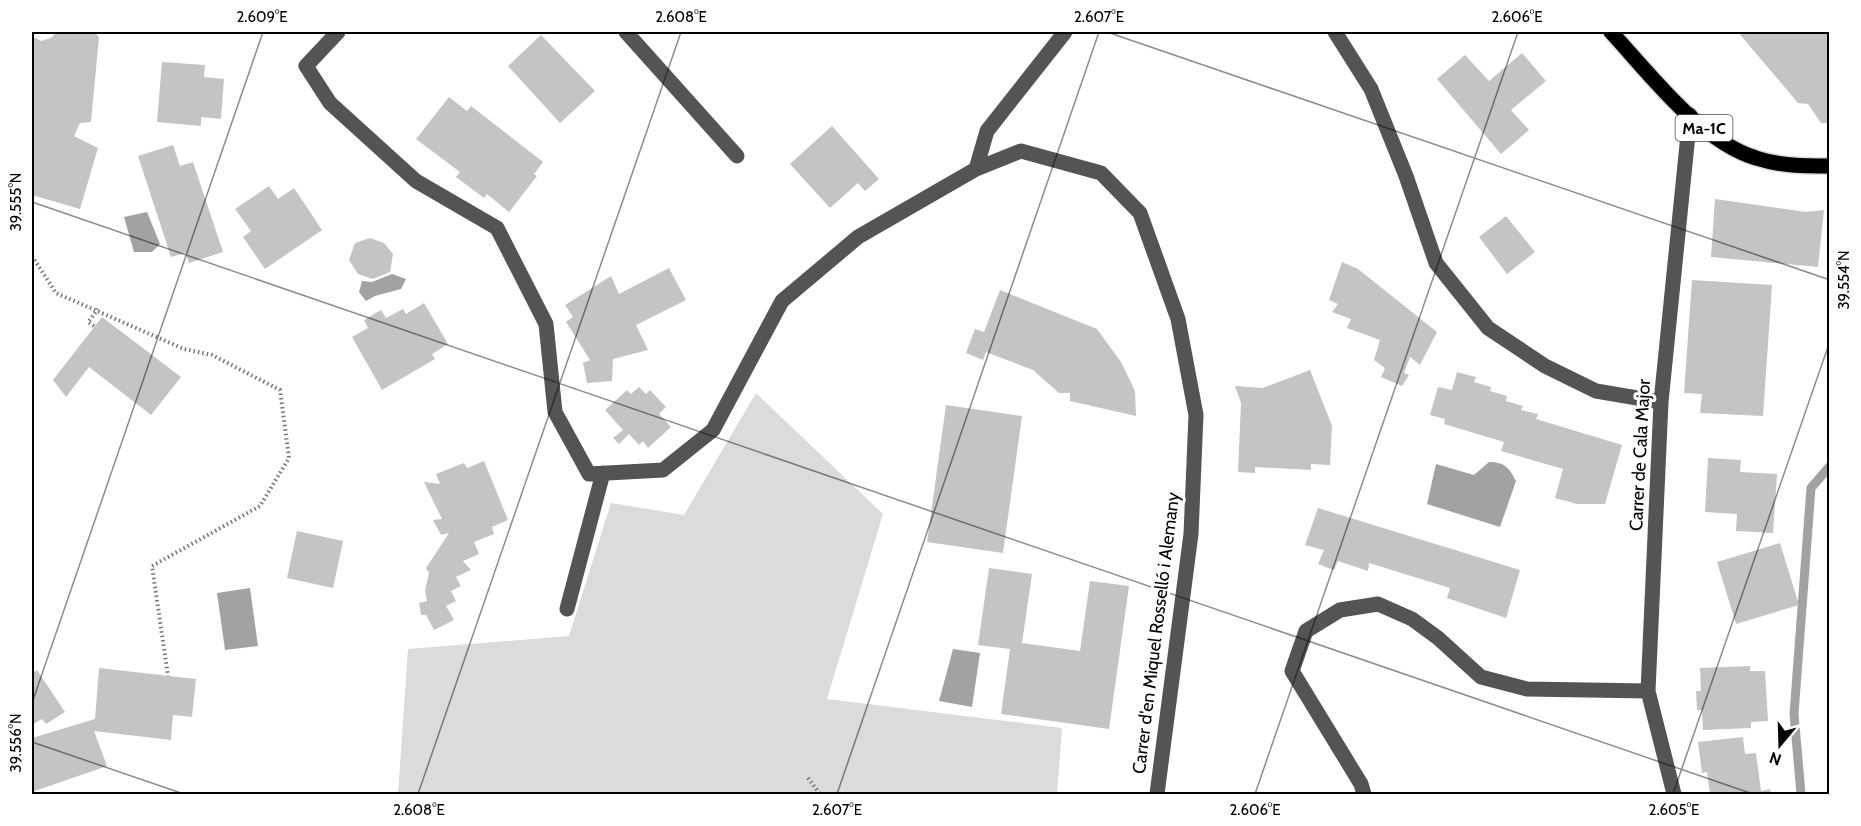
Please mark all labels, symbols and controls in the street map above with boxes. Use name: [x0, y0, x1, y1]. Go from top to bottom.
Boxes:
text: 2.609°E: [236, 8, 288, 26]
text: 2.608°E: [655, 8, 707, 26]
text: 2.607°E: [1074, 8, 1124, 26]
text: 2.606°E: [1492, 8, 1543, 26]
road number: Ma-1C: [1676, 115, 1732, 141]
text: 39.555°N: [7, 173, 25, 231]
text: 39.554°N: [1835, 250, 1853, 310]
street label: Carrer de Cala Major: [1625, 378, 1655, 532]
street label: Carrer d'en Miquel Rosselló i Alemany: [1128, 491, 1184, 775]
text: 39.556°N: [7, 714, 25, 772]
north arrow: [1750, 715, 1810, 775]
text: N: [1767, 748, 1784, 770]
text: 2.608°E: [393, 801, 445, 819]
text: 2.607°E: [812, 801, 862, 819]
text: 2.606°E: [1230, 801, 1281, 819]
text: 2.605°E: [1649, 801, 1699, 819]

